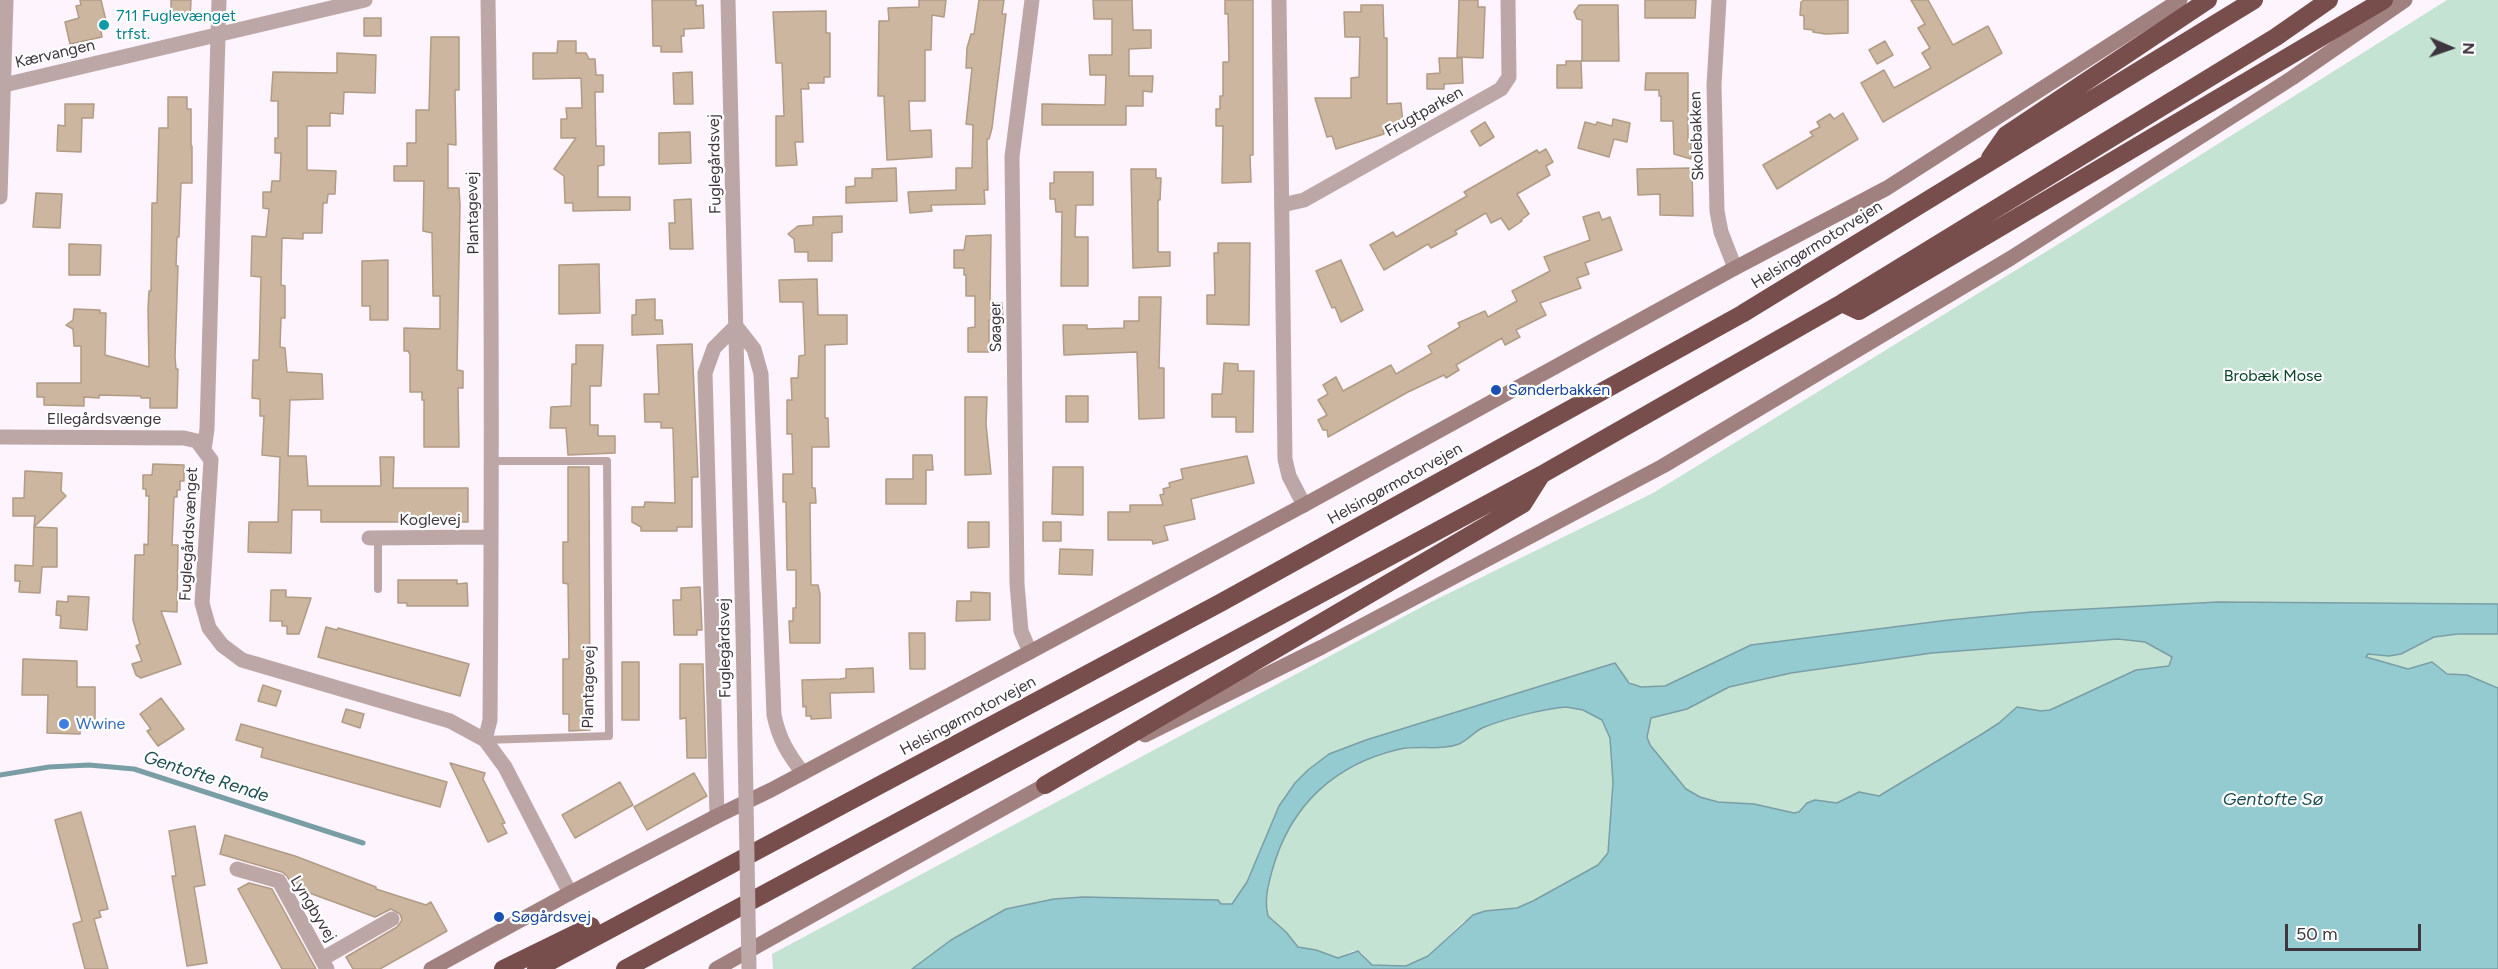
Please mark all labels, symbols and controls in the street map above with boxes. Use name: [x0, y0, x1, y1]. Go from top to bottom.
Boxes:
place label: 711 Fuglevænget trfst.: [116, 6, 236, 44]
marker: 711 Fuglevænget trfst.: [97, 18, 111, 32]
north arrow: [2420, 18, 2480, 78]
street label: Kærvangen: [13, 35, 97, 73]
text: N: [2459, 42, 2478, 55]
street label: Frugtparken: [1381, 83, 1467, 141]
street label: Skolebakken: [1686, 91, 1708, 181]
street label: Fuglegårdsvej: [705, 114, 725, 214]
street label: Plantagevej: [463, 171, 483, 255]
street label: Helsingørmotorvejen: [1748, 197, 1886, 293]
street label: Søager: [986, 301, 1006, 353]
park label: Brobæk Mose: [2224, 366, 2322, 386]
place label: Sønderbakken: [1508, 380, 1610, 400]
marker: Sønderbakken: [1489, 383, 1503, 397]
street label: Ellegårdsvænge: [47, 409, 161, 429]
street label: Helsingørmotorvejen: [1324, 439, 1466, 529]
street label: Fuglegårdsvænget: [176, 467, 202, 601]
street label: Koglevej: [399, 510, 461, 530]
street label: Fuglegårdsvej: [715, 598, 735, 698]
street label: Plantagevej: [579, 645, 599, 729]
street label: Helsingørmotorvejen: [897, 672, 1039, 760]
place label: Wwine: [76, 714, 125, 734]
marker: Wwine: [57, 717, 71, 731]
water label: Gentofte Rende: [141, 747, 271, 807]
water label: Gentofte Sø: [2223, 789, 2323, 811]
street label: Lyngbyvej: [286, 872, 340, 946]
place label: Søgårdsvej: [511, 907, 591, 927]
marker: Søgårdsvej: [492, 910, 506, 924]
scale bar: [2288, 912, 2424, 950]
text: 50 m: [2296, 923, 2338, 945]

